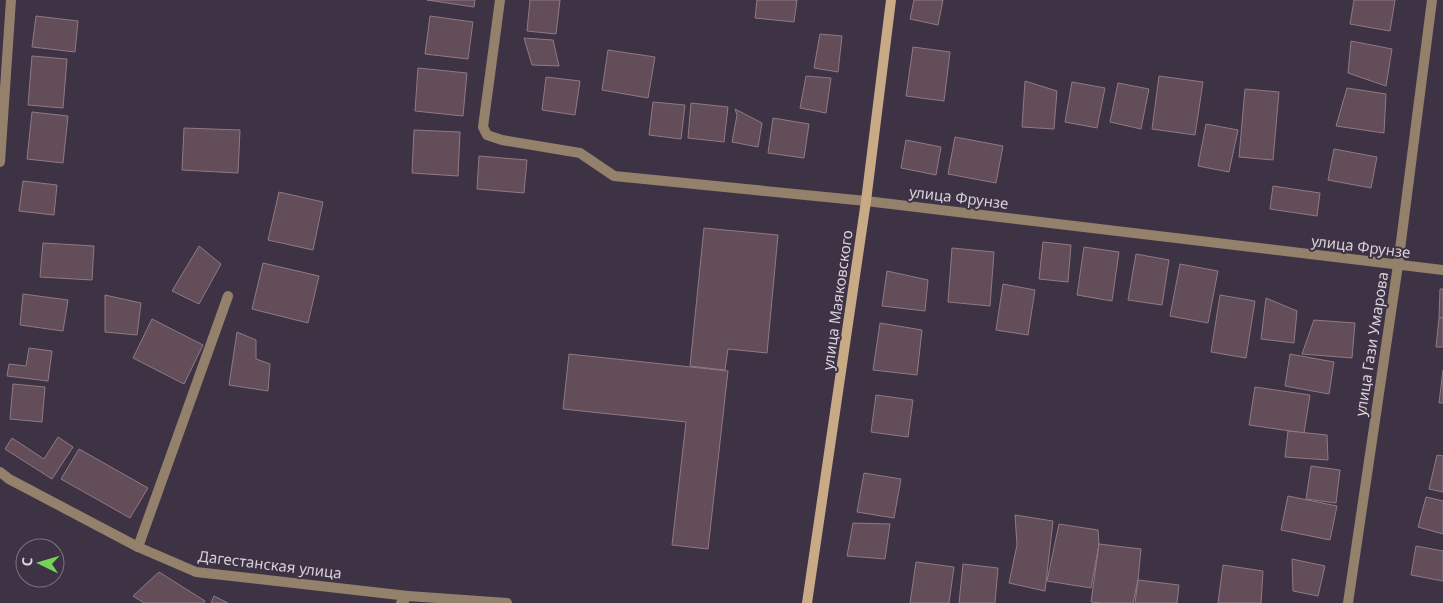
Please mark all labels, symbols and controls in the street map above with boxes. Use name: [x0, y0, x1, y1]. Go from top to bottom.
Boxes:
street label: улица Фрунзе: [908, 181, 1010, 213]
street label: улица Маяковского: [817, 229, 857, 371]
street label: улица Фрунзе: [1310, 230, 1412, 262]
street label: улица Гази Умарова: [1350, 270, 1392, 418]
north arrow: [15, 538, 65, 588]
street label: Дагестанская улица: [197, 545, 343, 583]
text: С: [17, 556, 36, 567]

